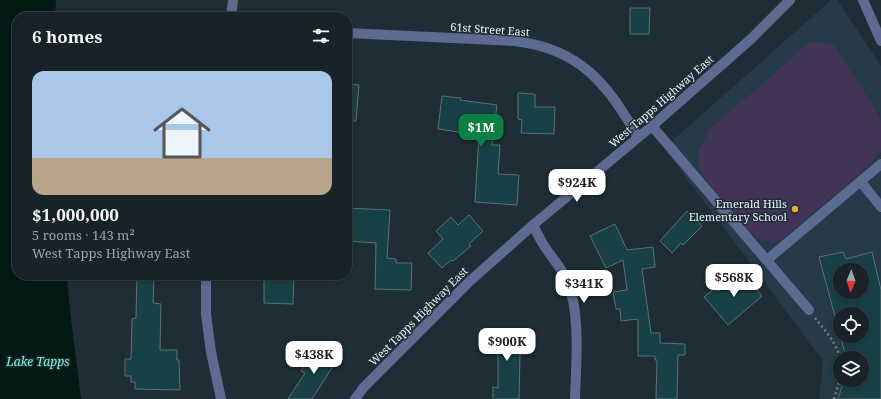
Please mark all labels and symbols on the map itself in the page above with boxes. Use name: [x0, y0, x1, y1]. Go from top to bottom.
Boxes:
street label: 61st Street East: [450, 19, 530, 39]
street label: West Tapps Highway East: [606, 51, 717, 151]
pin: $1M: [462, 114, 500, 148]
pin: $924K: [549, 169, 605, 203]
place label: Emerald Hills Elementary School: [689, 196, 788, 224]
marker: Emerald Hills Elementary School: [790, 204, 800, 214]
street label: West Tapps Highway East: [365, 263, 471, 369]
north arrow: [833, 263, 869, 299]
pin: $568K: [706, 264, 762, 298]
pin: $341K: [556, 270, 612, 304]
pin: $900K: [479, 328, 535, 362]
pin: $438K: [286, 341, 342, 375]
water label: Lake Tapps: [5, 353, 70, 370]

